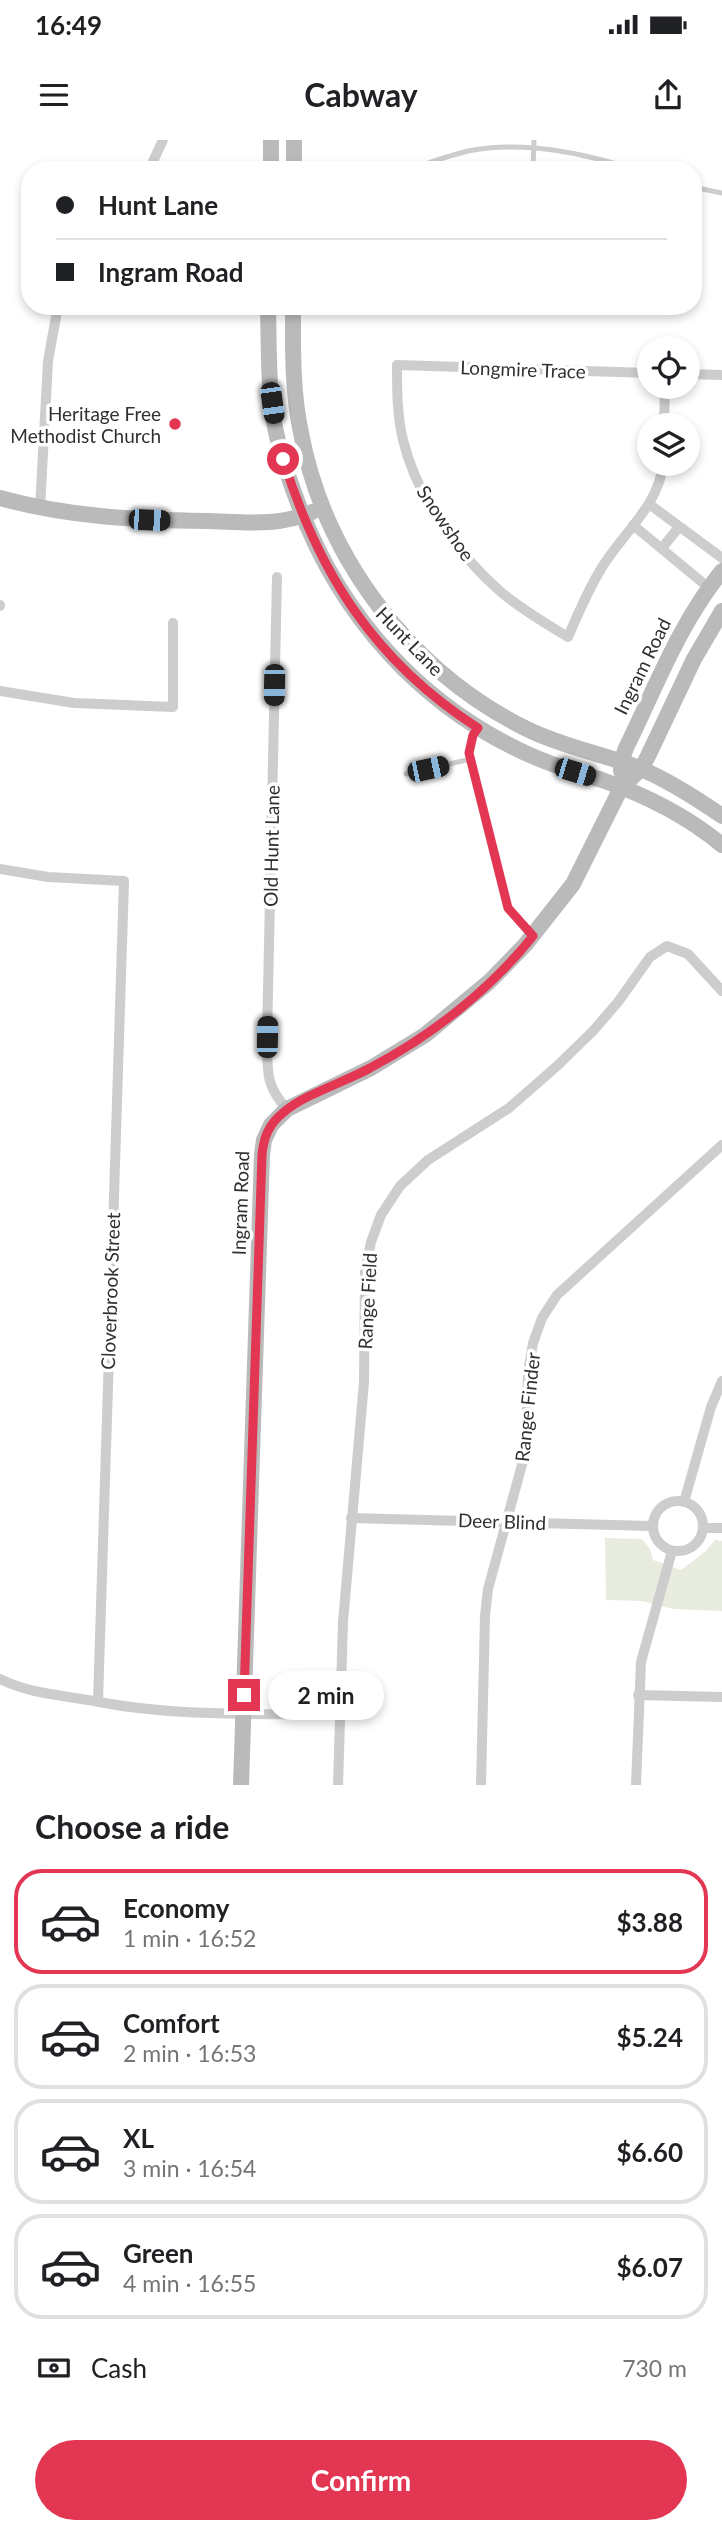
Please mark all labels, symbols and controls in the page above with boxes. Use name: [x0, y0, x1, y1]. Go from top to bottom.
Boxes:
text: 16:49: [35, 9, 102, 41]
text: Cabway: [304, 75, 418, 114]
icon: menu: [35, 76, 73, 114]
icon: share: [649, 76, 687, 114]
text: Hunt Lane: [98, 189, 218, 221]
text: Ingram Road: [98, 256, 243, 288]
map controls: [637, 336, 700, 476]
button: locate: [637, 336, 700, 399]
street label: Longmire Trace: [460, 355, 586, 383]
car: [259, 381, 286, 425]
place label: Heritage Free Methodist Church: [10, 402, 161, 447]
button: layers: [637, 413, 700, 476]
marker: Heritage Free Methodist Church: [167, 416, 183, 432]
route start: [267, 443, 299, 475]
street label: Snowshoe: [412, 481, 480, 565]
car: [128, 509, 171, 531]
street label: Hunt Lane: [372, 602, 448, 680]
street label: Ingram Road: [609, 614, 675, 718]
car: [264, 664, 285, 706]
car: [406, 754, 451, 784]
car: [552, 756, 599, 788]
street label: Old Hunt Lane: [258, 785, 284, 907]
car: [257, 1016, 278, 1058]
street label: Ingram Road: [227, 1150, 253, 1256]
street label: Cloverbrook Street: [96, 1212, 124, 1370]
street label: Range Field: [353, 1252, 381, 1350]
street label: Range Finder: [510, 1351, 544, 1463]
street label: Deer Blind: [458, 1508, 546, 1534]
callout: 2 min: [268, 1670, 384, 1720]
route end: [228, 1679, 260, 1711]
text: 2 min: [297, 1681, 355, 1709]
text: Choose a ride: [35, 1807, 229, 1846]
icon: car: [39, 1890, 102, 1953]
text: Economy: [123, 1892, 229, 1924]
text: $3.88: [617, 1906, 683, 1938]
text: 1 min · 16:52: [123, 1924, 256, 1952]
icon: car: [39, 2005, 102, 2068]
text: Comfort: [123, 2007, 220, 2039]
text: $5.24: [617, 2021, 683, 2053]
text: 2 min · 16:53: [123, 2039, 256, 2067]
icon: car: [39, 2120, 102, 2183]
text: XL: [123, 2122, 154, 2154]
text: $6.60: [617, 2136, 683, 2168]
text: 3 min · 16:54: [123, 2154, 256, 2182]
icon: car: [39, 2235, 102, 2298]
text: Green: [123, 2237, 193, 2269]
text: $6.07: [617, 2251, 683, 2283]
text: 4 min · 16:55: [123, 2269, 256, 2297]
icon: cash: [35, 2349, 73, 2387]
text: Cash: [91, 2352, 147, 2384]
text: 730 m: [622, 2354, 687, 2382]
button: Confirm: [35, 2440, 687, 2520]

